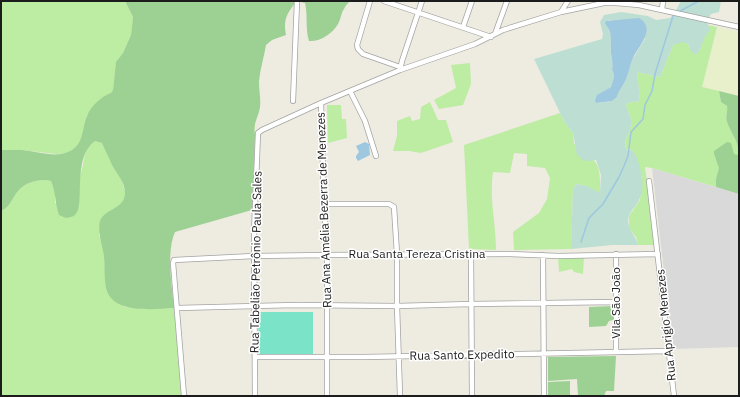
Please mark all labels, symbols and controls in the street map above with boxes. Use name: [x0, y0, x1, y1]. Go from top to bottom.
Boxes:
street label: Rua Ana Amélia Bezerra de Menezes: [313, 112, 334, 308]
street label: Rua Tabelião Petrônio Paula Sales: [246, 171, 265, 353]
street label: Rua Santa Tereza Cristina: [349, 246, 486, 261]
street label: Vila São João: [608, 267, 623, 339]
street label: Rua Aprigio Menezes: [652, 268, 679, 382]
street label: Rua Santo Expedito: [409, 346, 515, 363]

